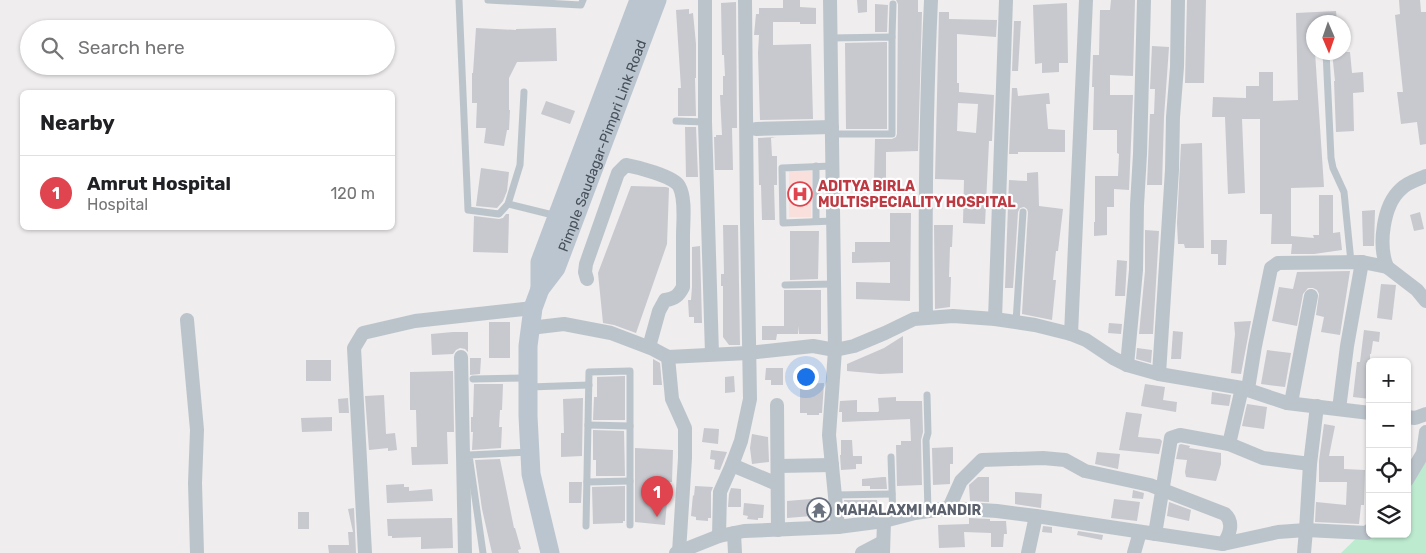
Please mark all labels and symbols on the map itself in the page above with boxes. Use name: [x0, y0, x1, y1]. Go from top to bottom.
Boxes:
north arrow: [1306, 15, 1351, 60]
street label: Pimple Saudagar-Pimpri Link Road: [554, 37, 650, 254]
place label: ADITYA BIRLA MULTISPECIALITY HOSPITAL: [818, 178, 1016, 211]
hospital icon: ADITYA BIRLA MULTISPECIALITY HOSPITAL: [787, 181, 813, 207]
your location: [793, 364, 819, 390]
pin: 1: [641, 476, 673, 517]
temple icon: MAHALAXMI MANDIR: [806, 497, 832, 523]
place label: MAHALAXMI MANDIR: [836, 502, 981, 519]

